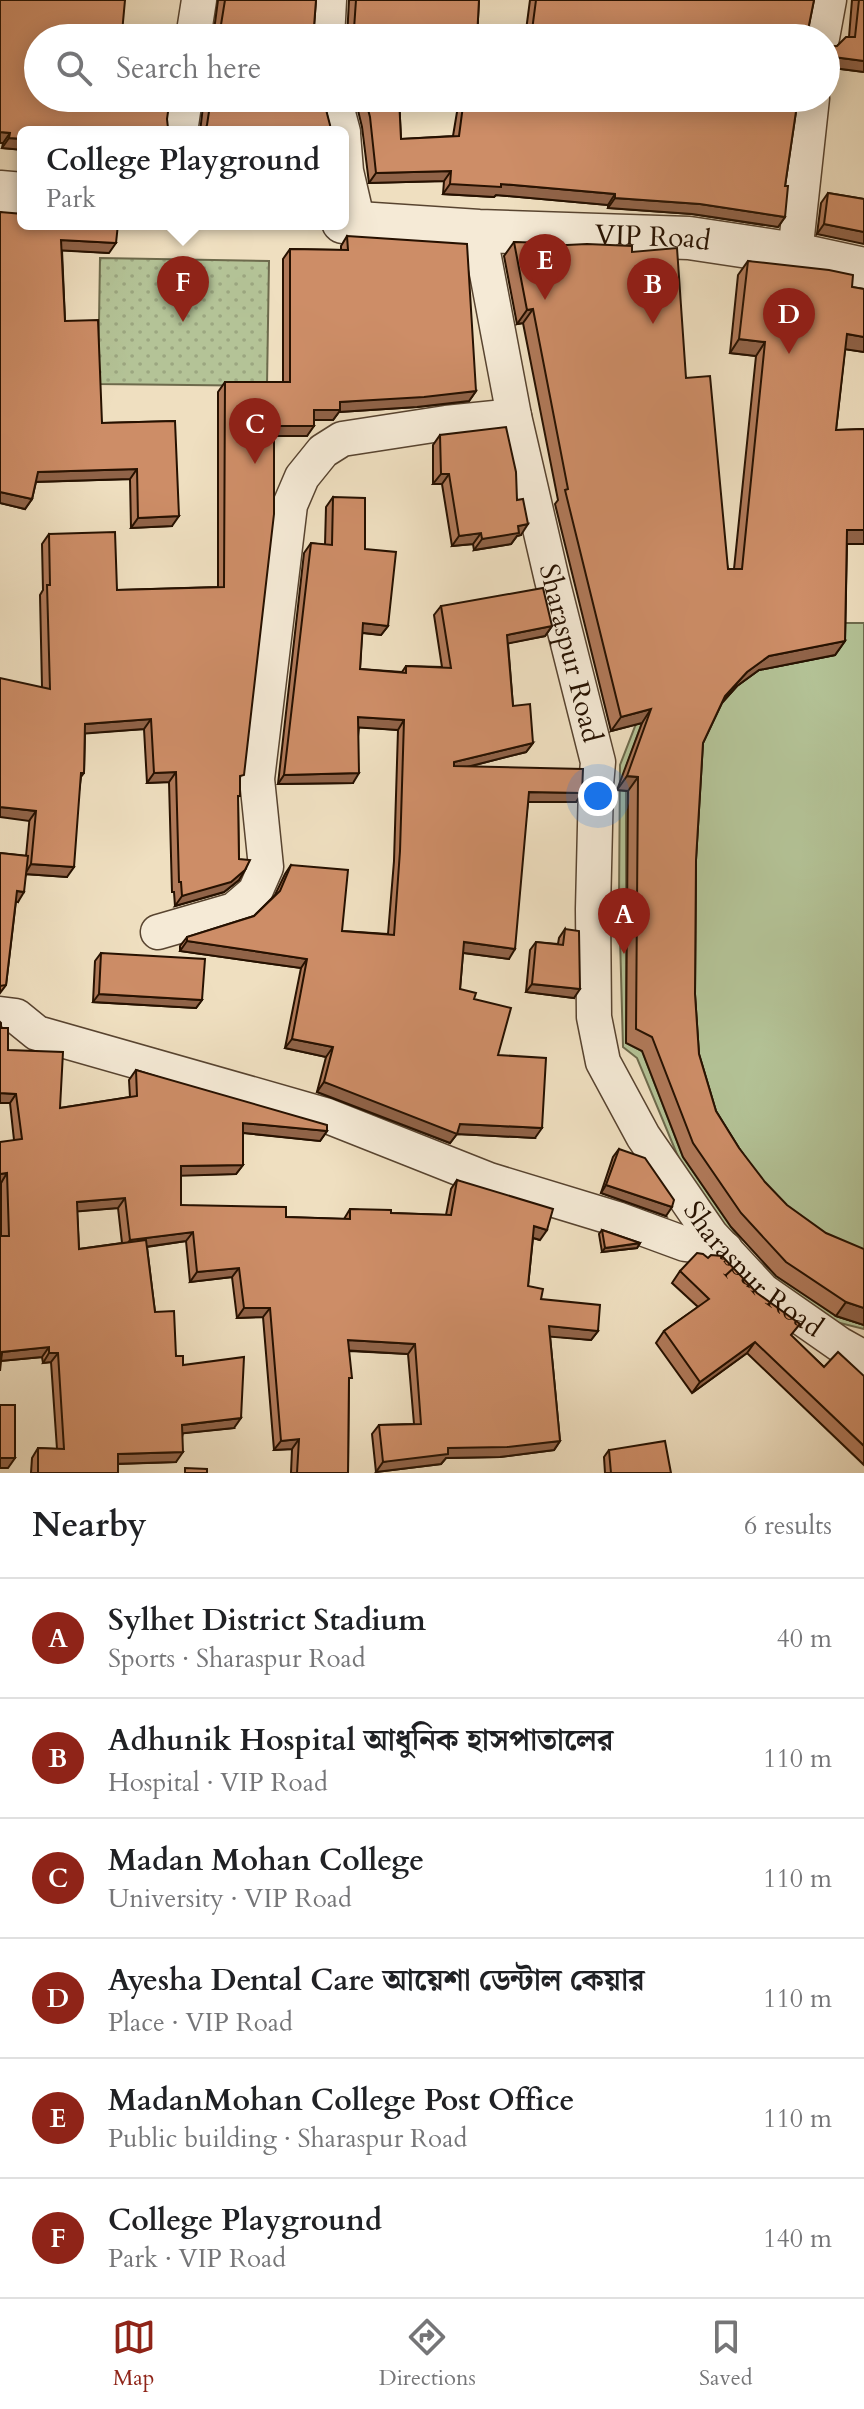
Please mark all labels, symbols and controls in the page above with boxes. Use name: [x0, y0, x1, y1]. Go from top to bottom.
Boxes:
search box: [24, 24, 840, 112]
icon: search: [52, 46, 96, 90]
text: Search here: [116, 48, 261, 89]
popup: [17, 126, 349, 230]
text: College Playground: [46, 140, 320, 181]
text: Park: [46, 181, 96, 216]
street label: VIP Road: [594, 216, 713, 260]
pin: E: [519, 234, 571, 300]
pin: F: [157, 256, 209, 322]
pin: B: [627, 258, 679, 324]
pin: D: [763, 288, 815, 354]
pin: C: [229, 398, 281, 464]
street label: Sharaspur Road: [530, 560, 611, 746]
your location: [578, 776, 618, 816]
pin: A: [598, 888, 650, 954]
street label: Sharaspur Road: [674, 1194, 831, 1346]
text: Nearby: [32, 1502, 147, 1548]
text: 6 results: [744, 1508, 832, 1543]
text: Sylhet District Stadium: [108, 1600, 426, 1641]
text: A: [48, 1621, 68, 1656]
text: 40 m: [776, 1621, 832, 1656]
text: Sports · Sharaspur Road: [108, 1641, 366, 1676]
text: Adhunik Hospital আধুনিক হাসপাতালের: [108, 1720, 613, 1761]
text: B: [49, 1741, 67, 1776]
text: 110 m: [763, 1741, 832, 1776]
text: Hospital · VIP Road: [108, 1765, 328, 1800]
text: Madan Mohan College: [108, 1840, 424, 1881]
text: C: [48, 1861, 68, 1896]
text: 110 m: [763, 1861, 832, 1896]
text: University · VIP Road: [108, 1881, 352, 1916]
text: Ayesha Dental Care আয়েশা ডেন্টাল কেয়ার: [108, 1960, 645, 2001]
text: D: [47, 1981, 69, 2016]
text: 110 m: [763, 1981, 832, 2016]
text: Place · VIP Road: [108, 2005, 293, 2040]
text: MadanMohan College Post Office: [108, 2080, 574, 2121]
text: E: [50, 2101, 66, 2136]
text: 110 m: [763, 2101, 832, 2136]
text: Public building · Sharaspur Road: [108, 2121, 467, 2156]
text: College Playground: [108, 2200, 382, 2241]
text: F: [50, 2221, 66, 2256]
text: 140 m: [763, 2221, 832, 2256]
text: Park · VIP Road: [108, 2241, 286, 2276]
tab: Map: [112, 2315, 156, 2393]
tab: Directions: [379, 2315, 476, 2393]
tab: Saved: [699, 2315, 752, 2393]

